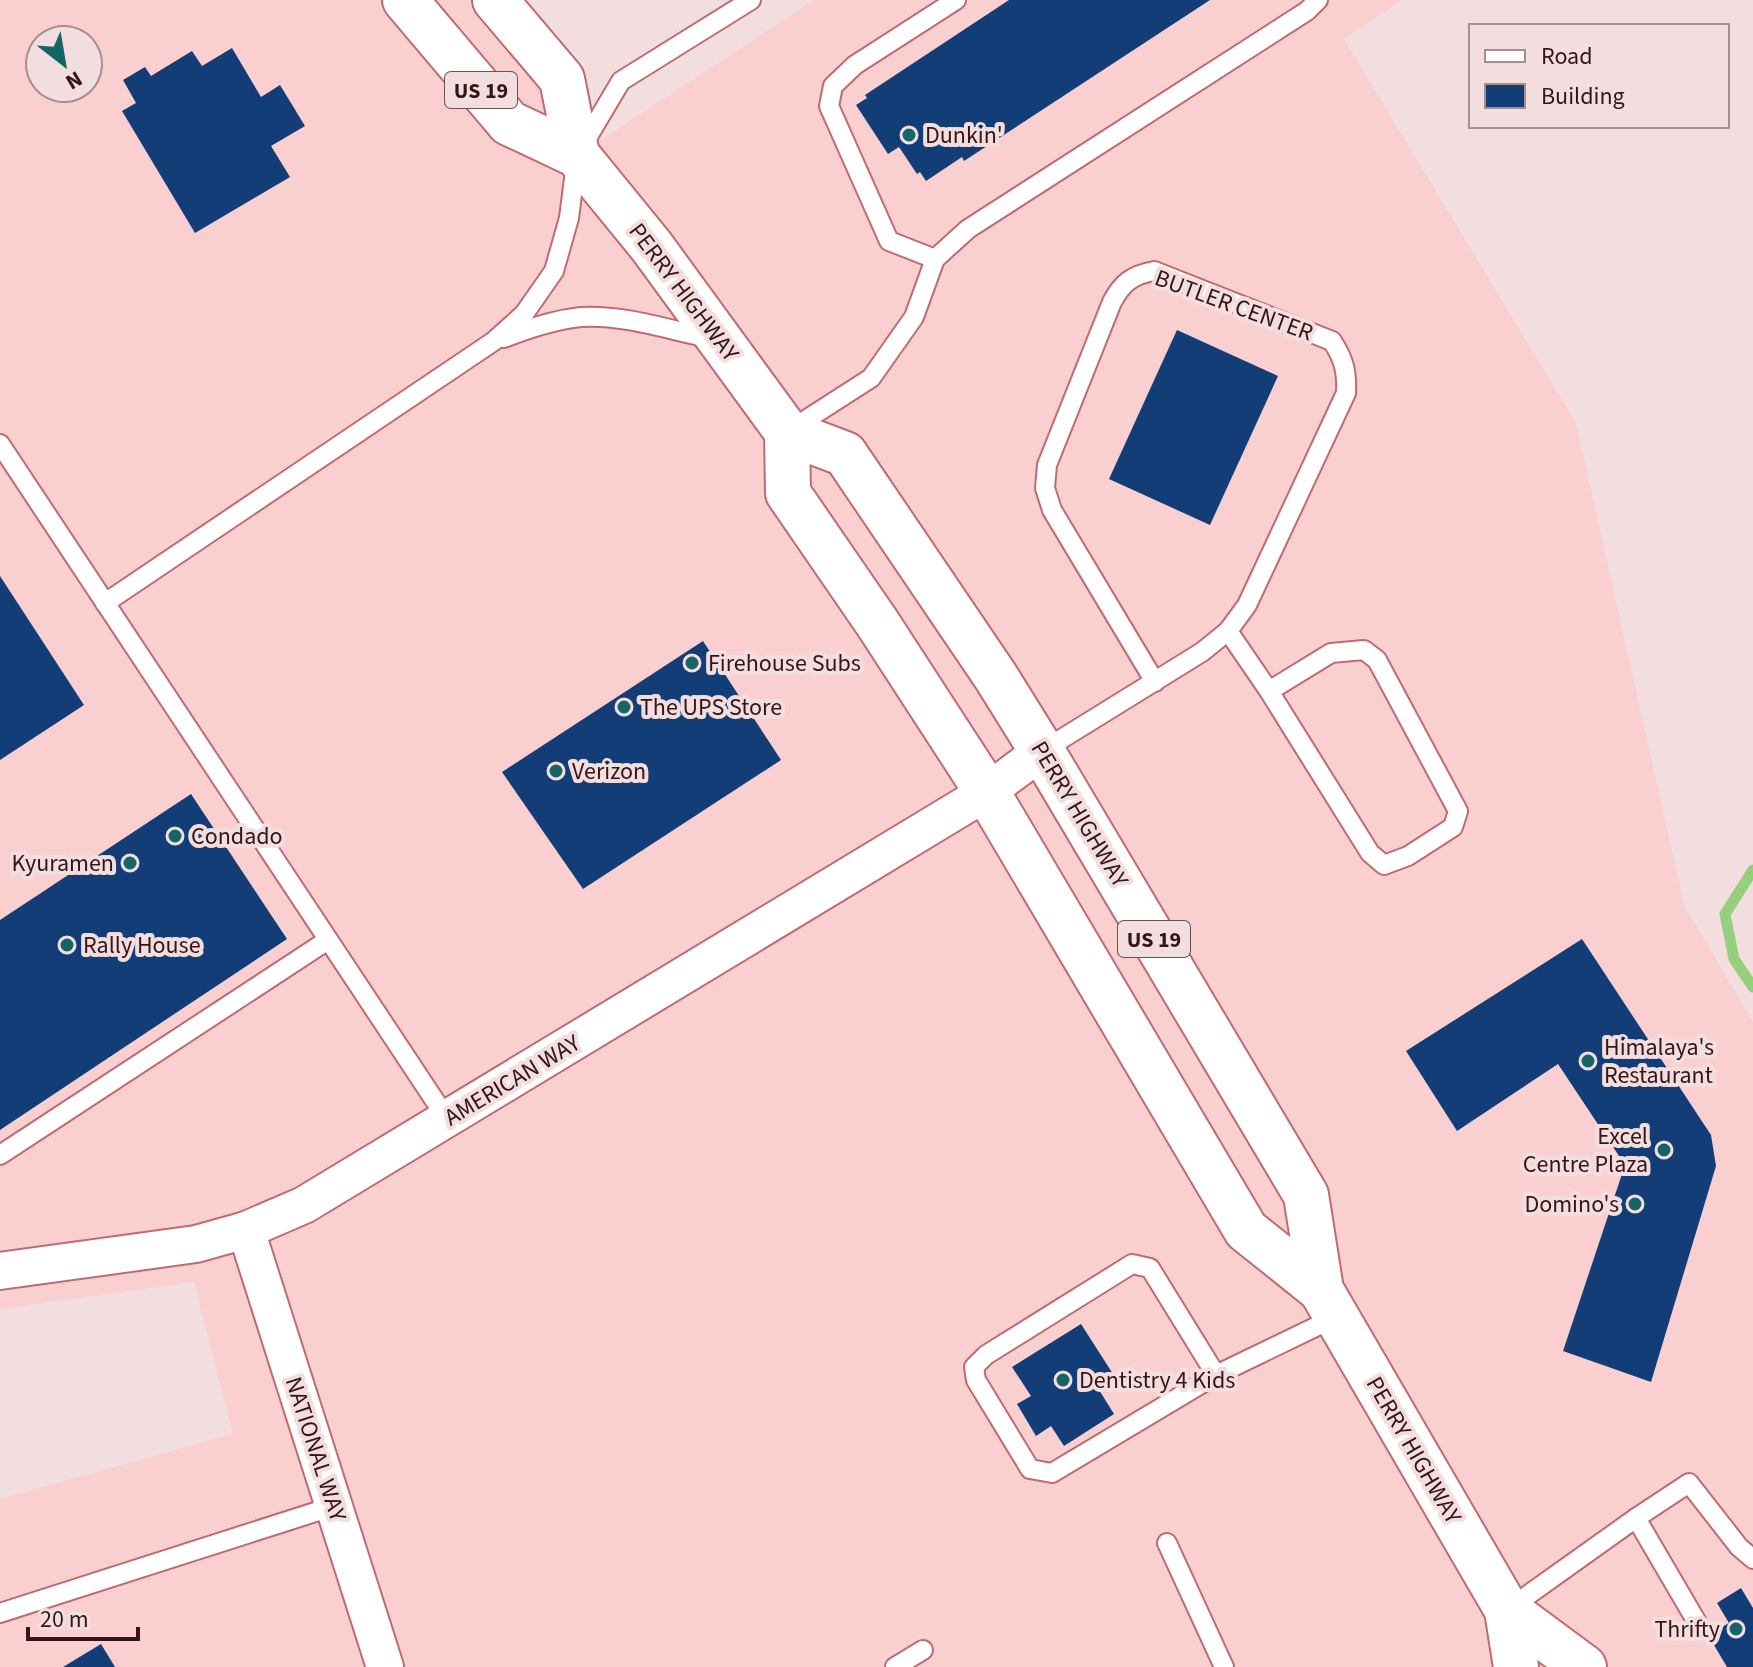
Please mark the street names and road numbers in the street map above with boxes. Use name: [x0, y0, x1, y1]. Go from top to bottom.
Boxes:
road number: US 19: [445, 72, 517, 108]
street label: PERRY HIGHWAY: [620, 216, 748, 369]
street label: BUTLER CENTER: [1150, 261, 1318, 350]
street label: PERRY HIGHWAY: [1022, 734, 1137, 895]
road number: US 19: [1118, 921, 1190, 957]
street label: AMERICAN WAY: [438, 1026, 587, 1135]
street label: PERRY HIGHWAY: [1357, 1370, 1470, 1531]
street label: NATIONAL WAY: [276, 1372, 356, 1527]

